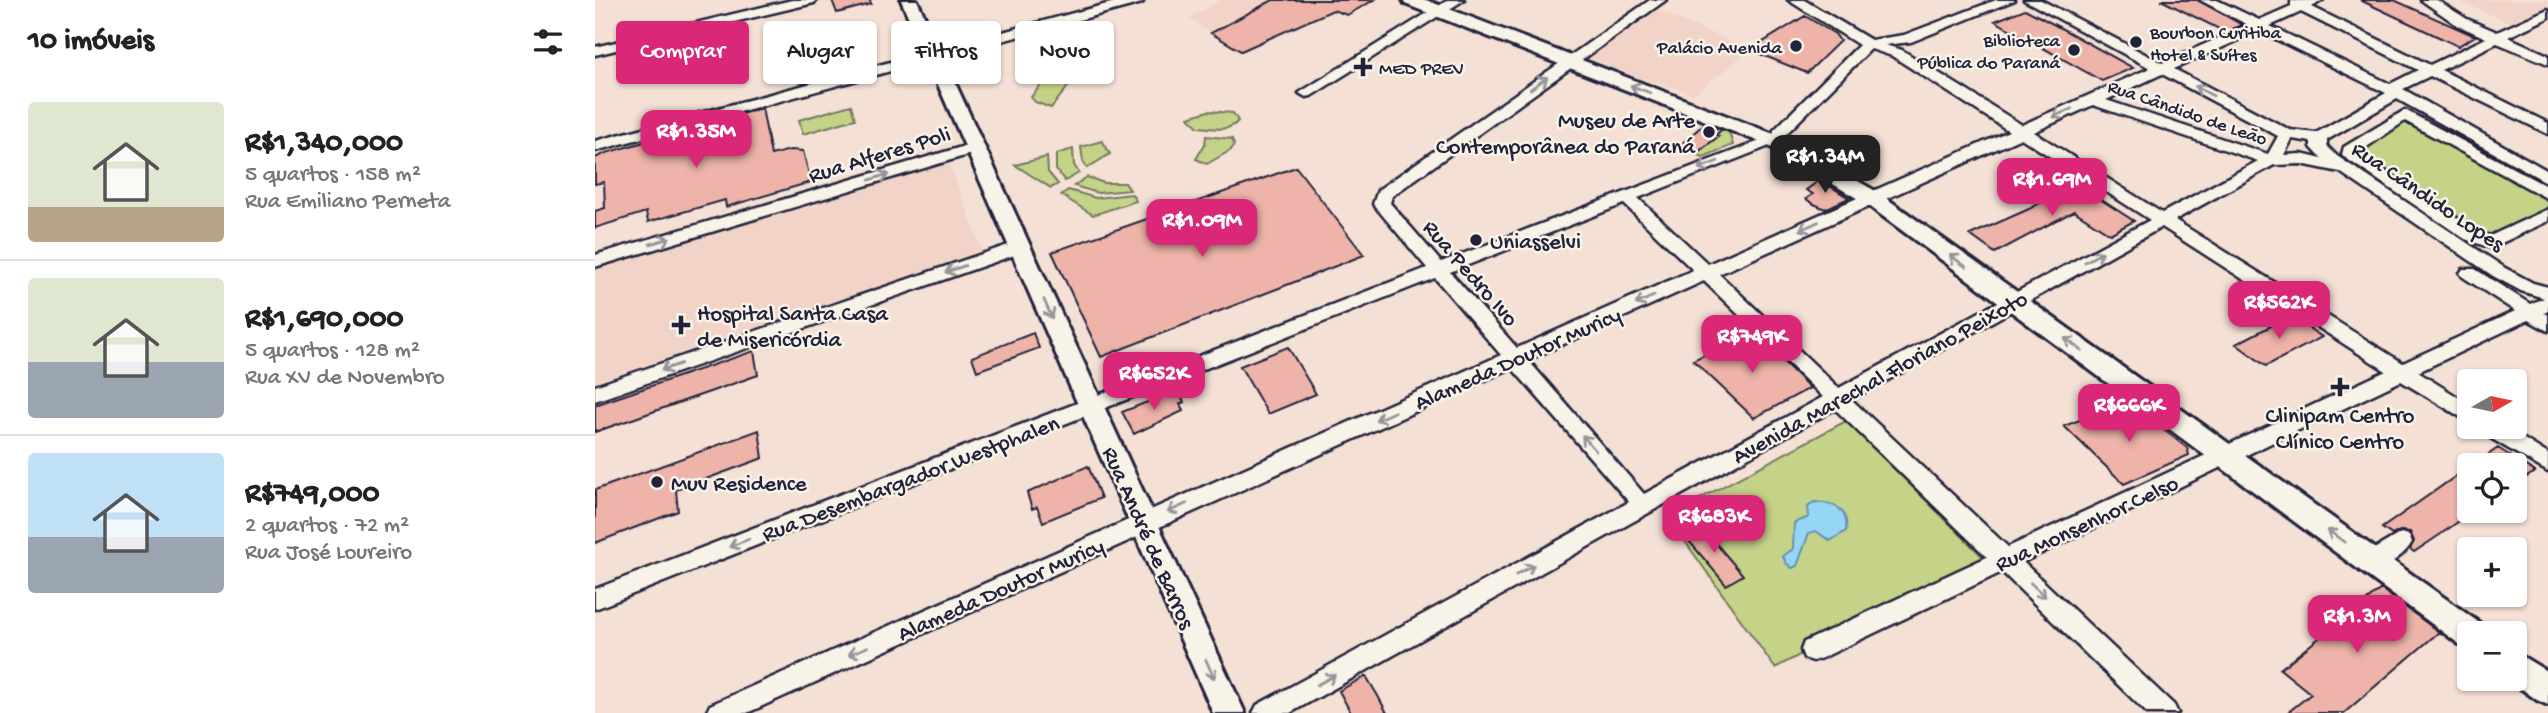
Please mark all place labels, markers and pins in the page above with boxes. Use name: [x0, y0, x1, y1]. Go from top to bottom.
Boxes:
place label: Bourbon Curitiba Hotel & Suítes: [2149, 23, 2283, 68]
place label: Biblioteca Pública do Paraná: [1916, 31, 2061, 76]
marker: Bourbon Curitiba Hotel & Suítes: [2128, 34, 2144, 50]
place label: Palácio Avenida: [1656, 38, 1783, 61]
marker: Palácio Avenida: [1788, 38, 1804, 54]
marker: Biblioteca Pública do Paraná: [2066, 42, 2082, 58]
marker: MED PREV: [1353, 57, 1373, 77]
place label: MED PREV: [1379, 59, 1464, 82]
place label: Museu de Arte Contemporânea do Paraná: [1436, 109, 1696, 162]
pin: R$1.35M: [631, 110, 761, 170]
marker: Museu de Arte Contemporânea do Paraná: [1701, 124, 1717, 140]
pin: R$1.34M: [1760, 136, 1890, 195]
pin: R$1.69M: [1987, 158, 2117, 218]
pin: R$1.09M: [1137, 200, 1267, 259]
place label: Uniasselvi: [1490, 230, 1581, 257]
marker: Uniasselvi: [1468, 232, 1484, 248]
pin: R$562K: [2222, 282, 2336, 341]
place label: Hospital Santa Casa de Misericórdia: [697, 302, 889, 355]
marker: Hospital Santa Casa de Misericórdia: [671, 315, 691, 335]
pin: R$749K: [1695, 316, 1809, 375]
pin: R$652K: [1097, 352, 1211, 412]
marker: Clinipam Centro Clínico Centro: [2330, 377, 2350, 397]
pin: R$666K: [2072, 384, 2186, 444]
place label: Clinipam Centro Clínico Centro: [2265, 404, 2415, 457]
place label: Muv Residence: [671, 472, 808, 499]
marker: Muv Residence: [649, 474, 665, 490]
pin: R$683K: [1657, 496, 1771, 555]
pin: R$1.3M: [2300, 596, 2414, 655]

